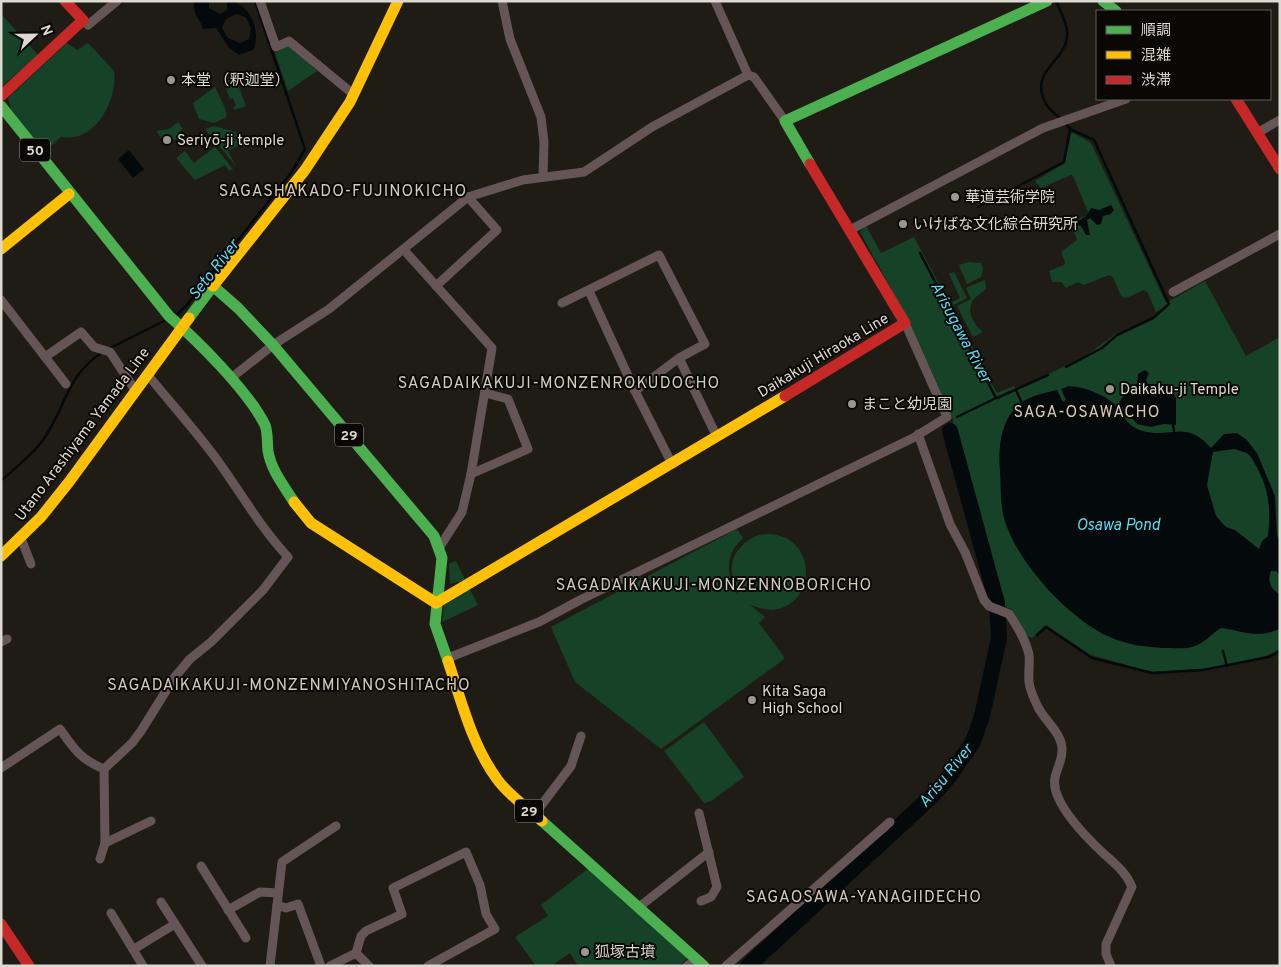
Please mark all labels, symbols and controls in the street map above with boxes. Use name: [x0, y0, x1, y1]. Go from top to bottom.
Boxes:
north arrow: [10, 10, 60, 60]
legend: [1096, 10, 1271, 100]
text: 順調: [1141, 22, 1171, 41]
text: N: [36, 23, 55, 39]
text: 混雑: [1141, 47, 1171, 66]
place label: 本堂 （釈迦堂）: [181, 72, 290, 91]
text: 渋滞: [1141, 72, 1171, 91]
marker: 本堂 （釈迦堂）: [165, 74, 177, 86]
place label: Seriyō-ji temple: [177, 132, 284, 151]
marker: Seriyō-ji temple: [161, 134, 173, 146]
road number: 50: [20, 138, 50, 162]
district label: SAGASHAKADO-FUJINOKICHO: [219, 182, 467, 202]
place label: 華道芸術学院: [965, 188, 1055, 208]
marker: 華道芸術学院: [949, 191, 961, 203]
place label: いけばな文化綜合研究所: [913, 216, 1078, 235]
marker: いけばな文化綜合研究所: [897, 218, 909, 230]
water label: Seto River: [185, 235, 245, 304]
water label: Arisugawa River: [925, 279, 996, 389]
street label: Daikakuji Hiraoka Line: [755, 310, 893, 403]
street label: Utano Arashiyama Yamada Line: [12, 344, 155, 525]
district label: SAGADAIKAKUJI-MONZENROKUDOCHO: [398, 374, 720, 394]
place label: Daikaku-ji Temple: [1120, 381, 1239, 400]
marker: Daikaku-ji Temple: [1104, 383, 1116, 395]
place label: まこと幼児園: [862, 396, 952, 415]
marker: まこと幼児園: [846, 398, 858, 410]
district label: SAGA-OSAWACHO: [1014, 403, 1160, 423]
road number: 29: [335, 424, 363, 446]
water label: Osawa Pond: [1076, 516, 1161, 536]
district label: SAGADAIKAKUJI-MONZENNOBORICHO: [556, 576, 872, 596]
district label: SAGADAIKAKUJI-MONZENMIYANOSHITACHO: [107, 676, 471, 696]
place label: Kita Saga High School: [762, 683, 843, 719]
marker: Kita Saga High School: [746, 694, 758, 706]
water label: Arisu River: [915, 739, 979, 812]
road number: 29: [515, 799, 543, 822]
district label: SAGAOSAWA-YANAGIIDECHO: [746, 888, 982, 908]
place label: 狐塚古墳: [595, 944, 655, 963]
marker: 狐塚古墳: [579, 946, 591, 958]

